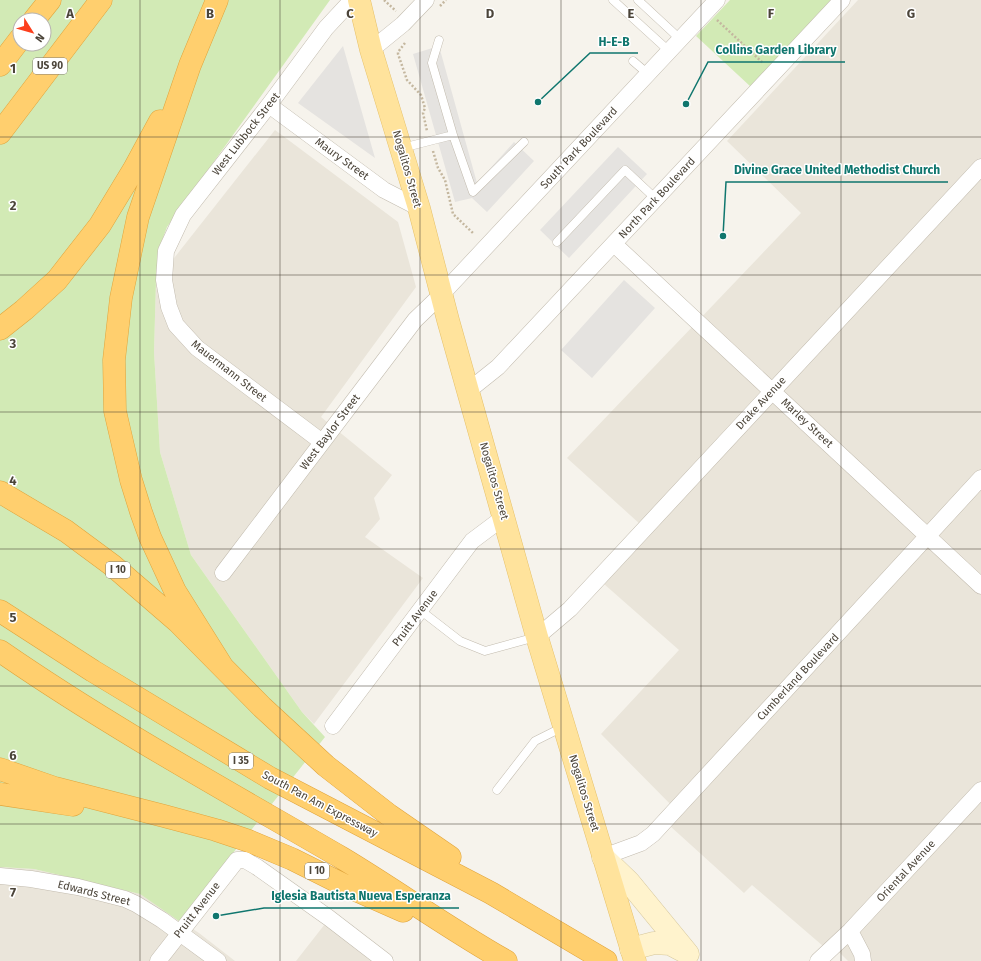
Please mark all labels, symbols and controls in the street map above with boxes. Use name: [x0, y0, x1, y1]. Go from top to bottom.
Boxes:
text: A: [65, 6, 74, 21]
text: B: [206, 6, 214, 21]
text: C: [346, 6, 354, 21]
text: D: [486, 6, 495, 21]
text: E: [628, 6, 635, 21]
text: F: [768, 6, 775, 21]
text: G: [907, 6, 915, 21]
north arrow: [12, 12, 52, 52]
callout: H-E-B: [590, 29, 638, 53]
text: N: [32, 31, 47, 45]
text: H-E-B: [598, 35, 630, 49]
callout: Collins Garden Library: [708, 38, 845, 62]
text: Collins Garden Library: [716, 43, 837, 57]
road number: US 90: [33, 58, 67, 74]
text: 1: [10, 61, 16, 76]
street label: West Lubbock Street: [210, 90, 282, 178]
street label: South Park Boulevard: [538, 104, 620, 192]
street label: Nogalitos Street: [390, 129, 424, 209]
street label: Maury Street: [313, 135, 371, 183]
street label: North Park Boulevard: [616, 155, 698, 241]
callout: Divine Grace United Methodist Church: [726, 158, 948, 182]
text: Divine Grace United Methodist Church: [734, 163, 940, 177]
text: 2: [10, 198, 17, 213]
text: 3: [9, 336, 17, 351]
street label: Mauermann Street: [189, 337, 269, 405]
street label: Drake Avenue: [733, 374, 789, 432]
street label: West Baylor Street: [297, 392, 363, 472]
street label: Marley Street: [778, 396, 836, 450]
street label: Nogalitos Street: [477, 441, 511, 521]
text: 4: [9, 473, 17, 488]
road number: I 10: [106, 562, 130, 578]
street label: Pruitt Avenue: [390, 587, 440, 649]
text: 5: [10, 610, 17, 625]
street label: Cumberland Boulevard: [754, 631, 842, 723]
text: 6: [9, 748, 17, 763]
road number: I 35: [229, 753, 253, 769]
street label: Nogalitos Street: [566, 753, 602, 833]
street label: South Pan Am Expressway: [260, 768, 380, 840]
street label: Oriental Avenue: [874, 837, 938, 905]
road number: I 10: [305, 863, 329, 879]
street label: Edwards Street: [56, 878, 132, 908]
street label: Pruitt Avenue: [171, 879, 223, 941]
callout: Iglesia Bautista Nueva Esperanza: [264, 884, 459, 908]
text: 7: [10, 885, 16, 900]
text: Iglesia Bautista Nueva Esperanza: [271, 889, 451, 903]

